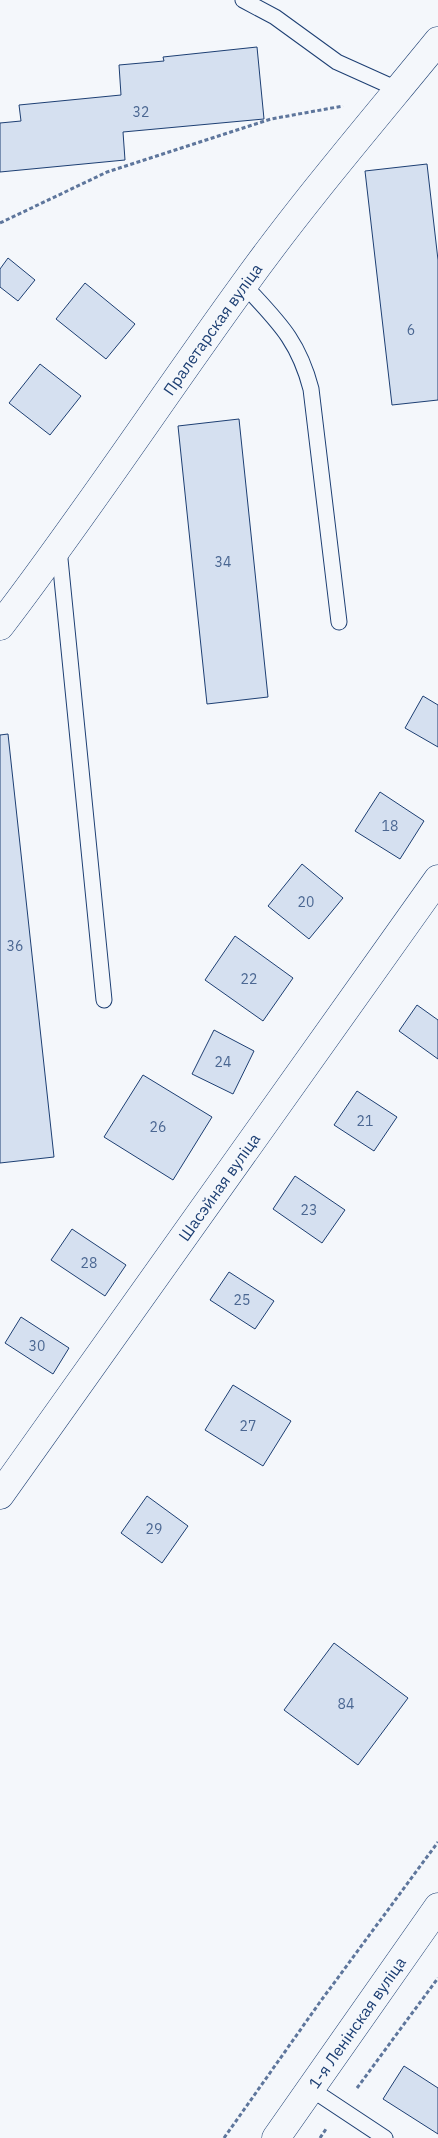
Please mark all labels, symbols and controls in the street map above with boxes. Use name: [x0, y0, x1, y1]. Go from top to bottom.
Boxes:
house number: 32: [133, 103, 149, 121]
street label: Пралетарская вуліца: [159, 259, 266, 399]
house number: 6: [407, 321, 415, 339]
house number: 34: [215, 553, 231, 571]
house number: 18: [382, 817, 398, 835]
house number: 20: [298, 893, 314, 911]
house number: 36: [7, 937, 23, 955]
house number: 22: [241, 970, 257, 988]
house number: 24: [215, 1053, 231, 1071]
house number: 21: [357, 1112, 373, 1130]
house number: 26: [150, 1118, 166, 1136]
street label: Шасэйная вуліца: [174, 1129, 264, 1245]
house number: 23: [301, 1201, 317, 1219]
house number: 28: [81, 1254, 97, 1272]
house number: 25: [234, 1291, 250, 1309]
house number: 30: [29, 1337, 45, 1355]
house number: 27: [240, 1417, 256, 1435]
house number: 29: [146, 1520, 162, 1538]
house number: 84: [338, 1695, 354, 1713]
street label: 1-я Ленінская вуліца: [304, 1952, 410, 2092]

